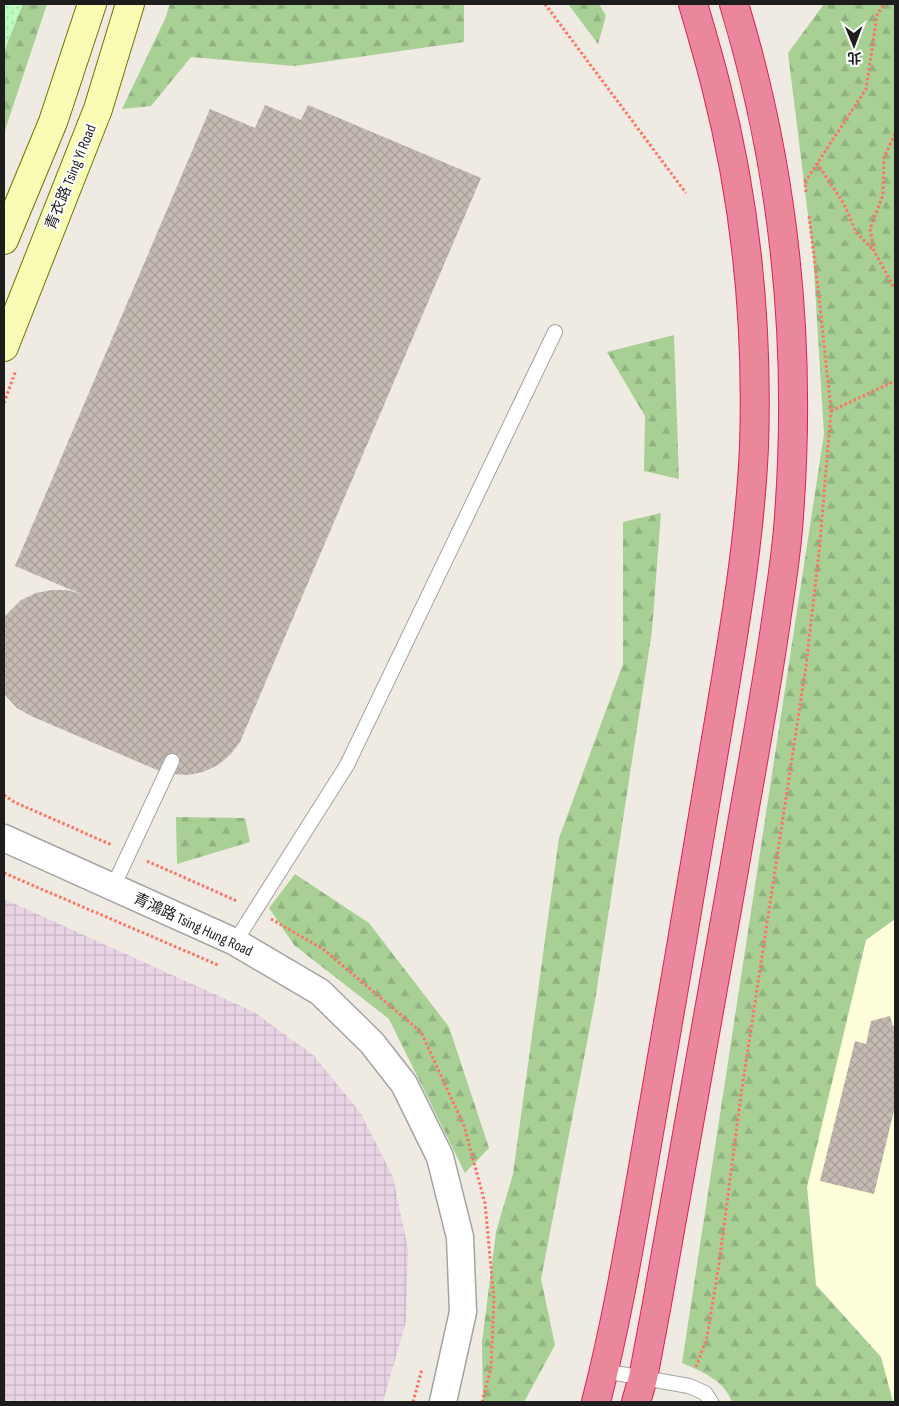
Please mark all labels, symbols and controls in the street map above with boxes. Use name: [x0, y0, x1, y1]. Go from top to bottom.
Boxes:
north arrow: [829, 20, 879, 70]
text: 北: [847, 49, 861, 66]
street label: 青衣路 Tsing Yi Road: [41, 122, 101, 232]
street label: 青鴻路 Tsing Hung Road: [130, 889, 256, 961]

